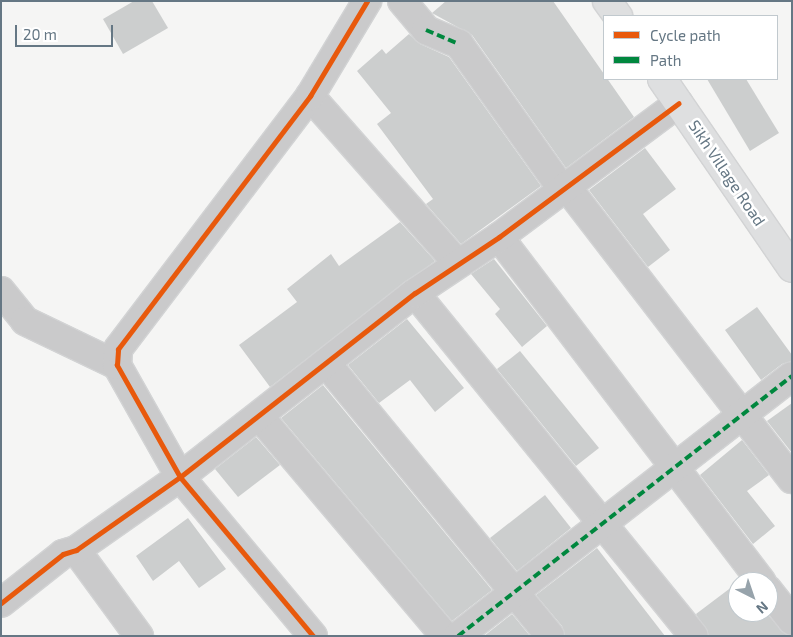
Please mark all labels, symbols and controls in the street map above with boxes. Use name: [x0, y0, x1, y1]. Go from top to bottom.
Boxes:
scale bar: [18, 15, 115, 47]
legend: [603, 15, 778, 80]
text: 20 m: [23, 25, 57, 43]
text: Cycle path: [650, 26, 721, 44]
text: Path: [650, 51, 681, 69]
street label: Sikh Village Road: [684, 116, 770, 230]
north arrow: [728, 572, 778, 622]
text: N: [753, 598, 772, 618]

